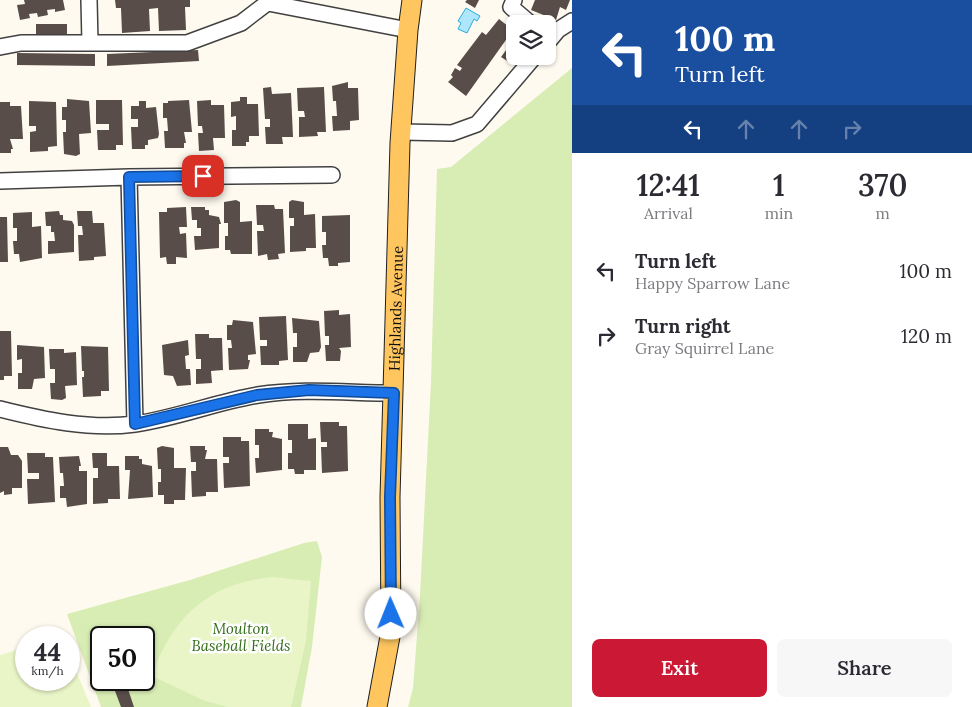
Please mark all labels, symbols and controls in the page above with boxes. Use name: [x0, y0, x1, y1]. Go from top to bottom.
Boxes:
map controls: [506, 15, 556, 65]
button: layers: [506, 15, 556, 65]
text: 100 m: [675, 16, 775, 61]
icon: left: [592, 20, 657, 85]
text: Turn left: [675, 60, 765, 88]
icon: left: [679, 115, 707, 143]
icon: ahead: [732, 115, 760, 143]
icon: ahead: [785, 115, 813, 143]
icon: right: [838, 115, 866, 143]
pin: [182, 155, 224, 197]
icon: arrive: [189, 162, 217, 190]
text: 12:41: [637, 166, 700, 204]
text: 1: [773, 166, 785, 204]
text: 370: [858, 166, 907, 204]
text: Arrival: [644, 203, 693, 223]
text: min: [765, 203, 793, 223]
text: m: [875, 203, 890, 223]
street label: Highlands Avenue: [384, 245, 407, 371]
text: Turn left: [635, 249, 716, 273]
icon: left: [592, 257, 620, 285]
text: 100 m: [900, 259, 952, 283]
text: Happy Sparrow Lane: [635, 273, 790, 293]
text: Turn right: [635, 314, 731, 338]
icon: right: [592, 322, 620, 350]
text: 120 m: [901, 324, 952, 348]
text: Gray Squirrel Lane: [635, 338, 774, 358]
position arrow: [364, 587, 416, 639]
park label: Moulton Baseball Fields: [192, 619, 290, 655]
speed limit sign: 50: [90, 626, 155, 691]
text: 44: [34, 636, 61, 668]
button: Exit: [592, 639, 767, 697]
button: Share: [777, 639, 952, 697]
text: km/h: [31, 663, 64, 678]

